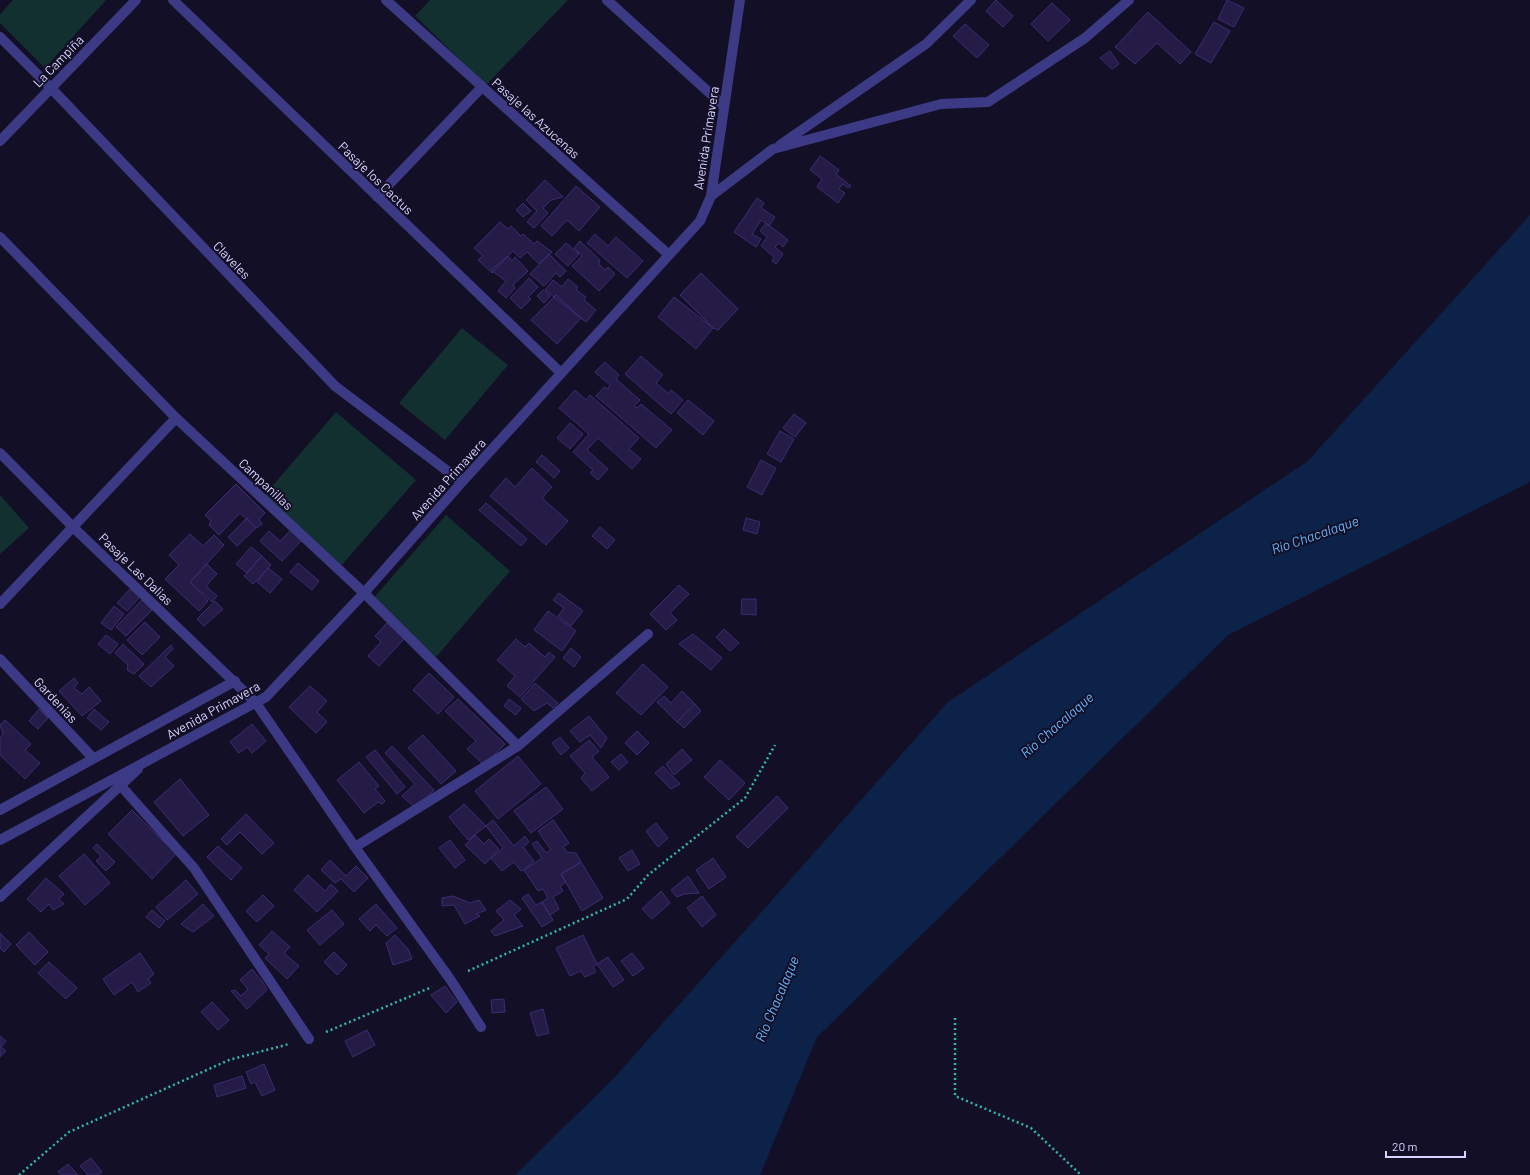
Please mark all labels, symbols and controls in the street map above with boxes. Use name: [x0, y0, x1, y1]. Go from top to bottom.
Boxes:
street label: La Campiña: [29, 32, 87, 90]
street label: Pasaje las Azucenas: [489, 74, 583, 162]
street label: Avenida Primavera: [690, 85, 722, 191]
street label: Pasaje los Cactus: [335, 138, 417, 218]
street label: Claveles: [210, 238, 254, 282]
street label: Avenida Primavera: [407, 435, 489, 523]
street label: Campanillas: [236, 455, 296, 513]
water label: Río Chacalaque: [1269, 512, 1361, 557]
street label: Pasaje Las Dalias: [96, 530, 176, 608]
street label: Gardenias: [31, 674, 81, 726]
street label: Avenida Primavera: [163, 678, 263, 742]
water label: Río Chacalaque: [1017, 688, 1097, 761]
water label: Río Chacalaque: [751, 953, 802, 1044]
scale bar: [1386, 1133, 1465, 1159]
text: 20 m: [1392, 1139, 1418, 1153]

